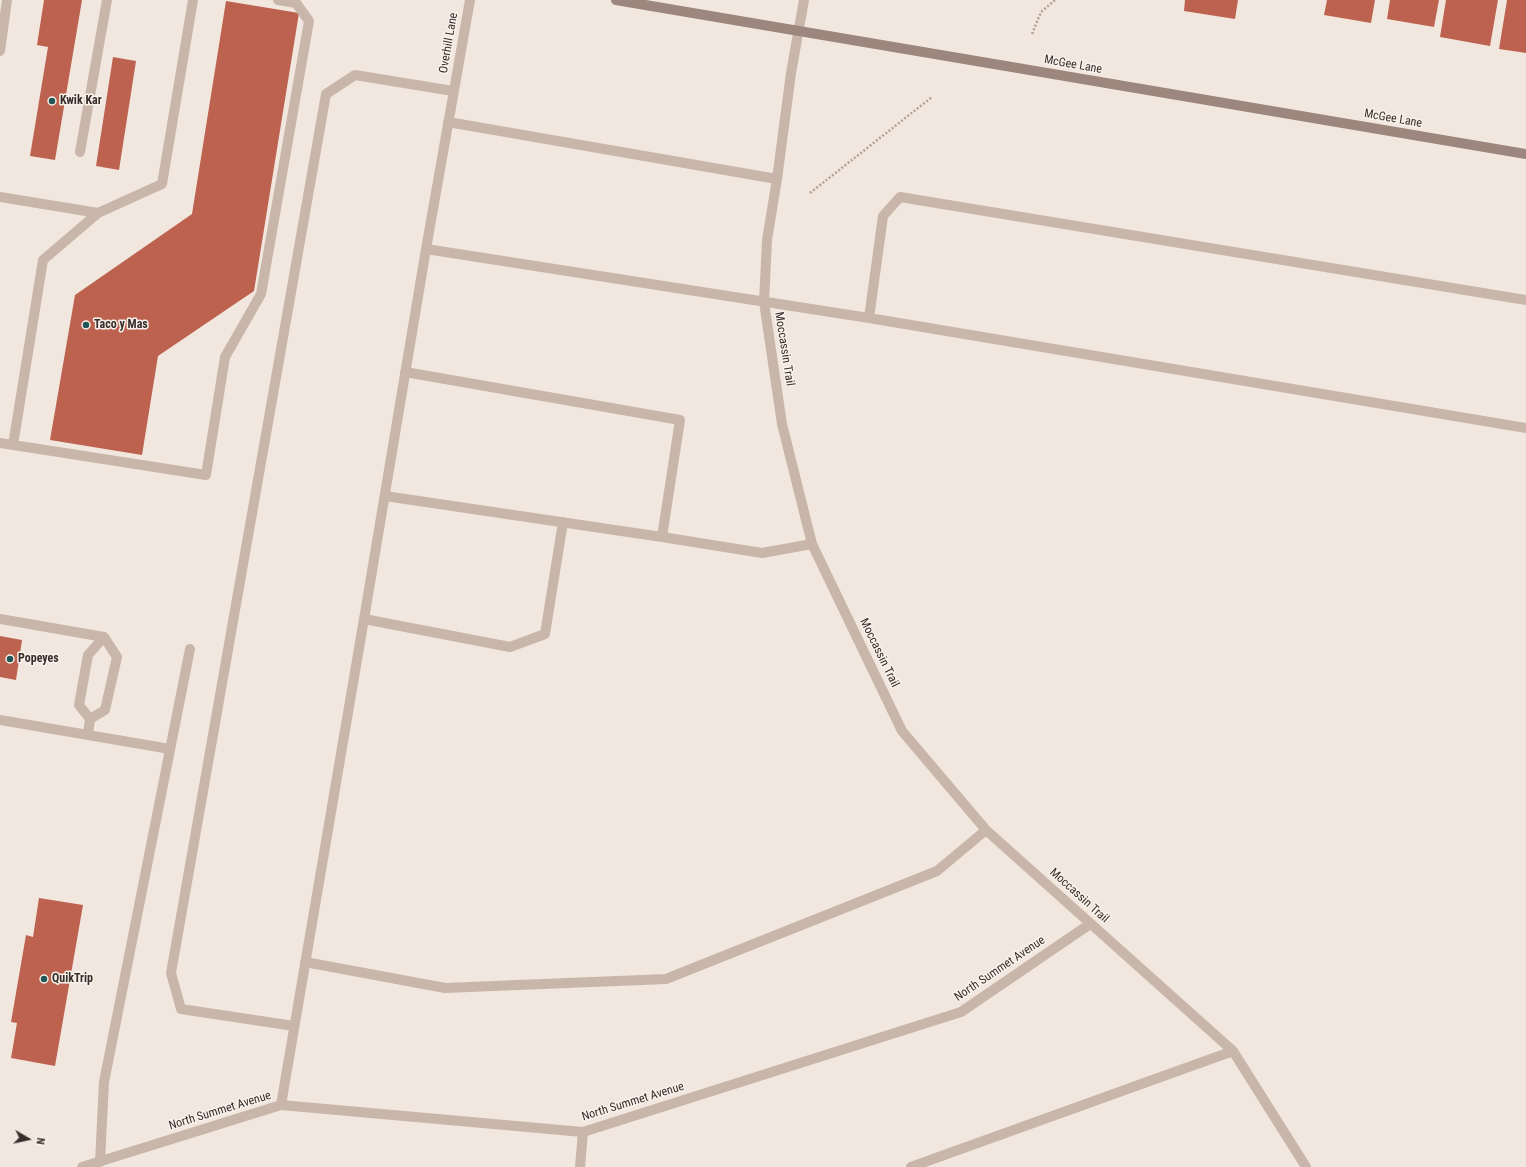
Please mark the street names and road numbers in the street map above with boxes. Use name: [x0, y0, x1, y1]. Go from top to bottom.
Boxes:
street label: Overhill Lane: [437, 12, 461, 74]
street label: McGee Lane: [1043, 53, 1103, 77]
street label: McGee Lane: [1363, 107, 1423, 131]
street label: Moccassin Trail: [771, 311, 797, 387]
street label: Moccassin Trail: [856, 616, 902, 690]
street label: Moccassin Trail: [1046, 866, 1112, 926]
street label: North Summet Avenue: [952, 933, 1048, 1005]
street label: North Summet Avenue: [580, 1080, 686, 1124]
street label: North Summet Avenue: [167, 1089, 273, 1133]

